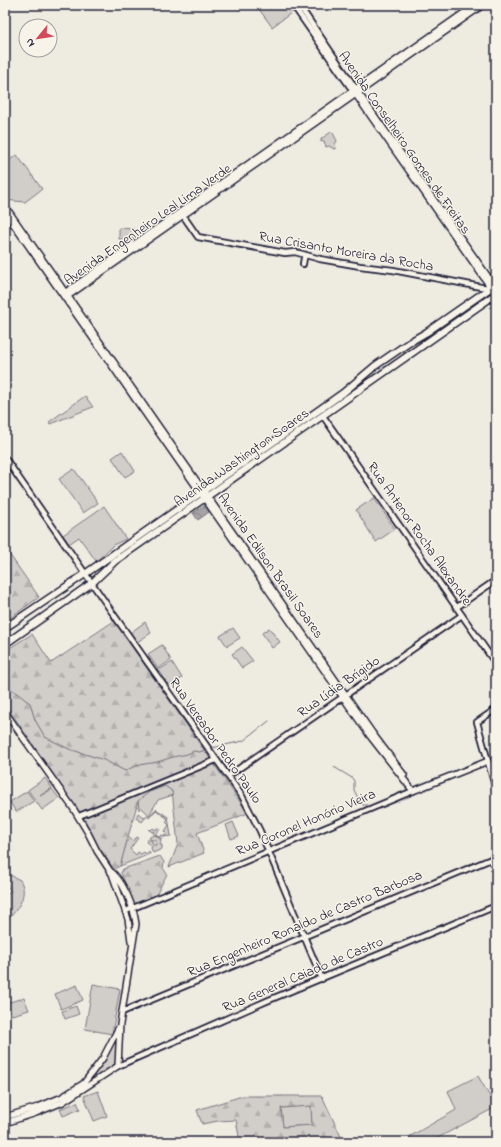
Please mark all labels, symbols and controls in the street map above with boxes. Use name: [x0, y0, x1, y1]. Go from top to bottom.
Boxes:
north arrow: [18, 18, 58, 58]
text: N: [21, 35, 39, 50]
street label: Avenida Conselheiro Gomes de Freitas: [333, 47, 475, 239]
street label: Avenida Engenheiro Leal Lima Verde: [60, 159, 237, 292]
street label: Rua Crisanto Moreira da Rocha: [257, 226, 435, 278]
street label: Avenida Washington Soares: [170, 403, 315, 514]
street label: Rua Antenor Rocha Alexandre: [361, 458, 477, 611]
street label: Avenida Edilson Brasil Soares: [212, 489, 328, 643]
street label: Rua Lídia Brígido: [294, 651, 385, 724]
street label: Rua Vereador Pedro Paulo: [163, 674, 267, 808]
street label: Rua Coronel Honório Vieira: [233, 784, 379, 862]
street label: Rua Engenheiro Ronaldo de Castro Barbosa: [184, 865, 426, 984]
street label: Rua General Caiado de Castro: [219, 932, 387, 1018]

